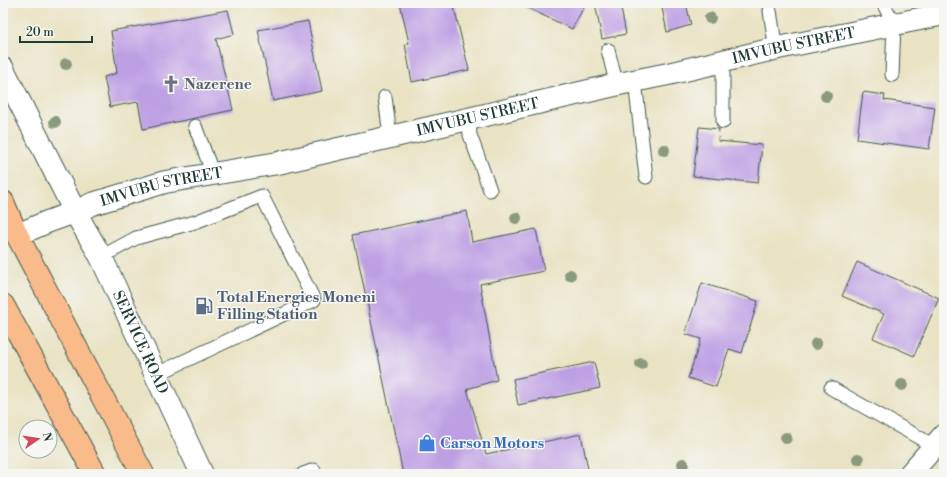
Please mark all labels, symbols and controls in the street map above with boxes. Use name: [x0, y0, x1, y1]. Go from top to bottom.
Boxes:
scale bar: [20, 18, 92, 44]
street label: IMVUBU STREET: [730, 23, 857, 69]
text: 20 m: [26, 25, 54, 40]
church icon: Nazerene: [161, 74, 181, 94]
place label: Nazerene: [184, 75, 252, 94]
street label: IMVUBU STREET: [415, 94, 541, 141]
street label: IMVUBU STREET: [98, 163, 225, 211]
street label: SERVICE ROAD: [108, 288, 172, 397]
place label: Total Energies Moneni Filling Station: [217, 288, 376, 324]
fuel station icon: Total Energies Moneni Filling Station: [194, 296, 214, 316]
north arrow: [18, 419, 58, 459]
text: N: [39, 431, 55, 443]
shop icon: Carson Motors: [417, 433, 437, 453]
place label: Carson Motors: [440, 434, 544, 453]

